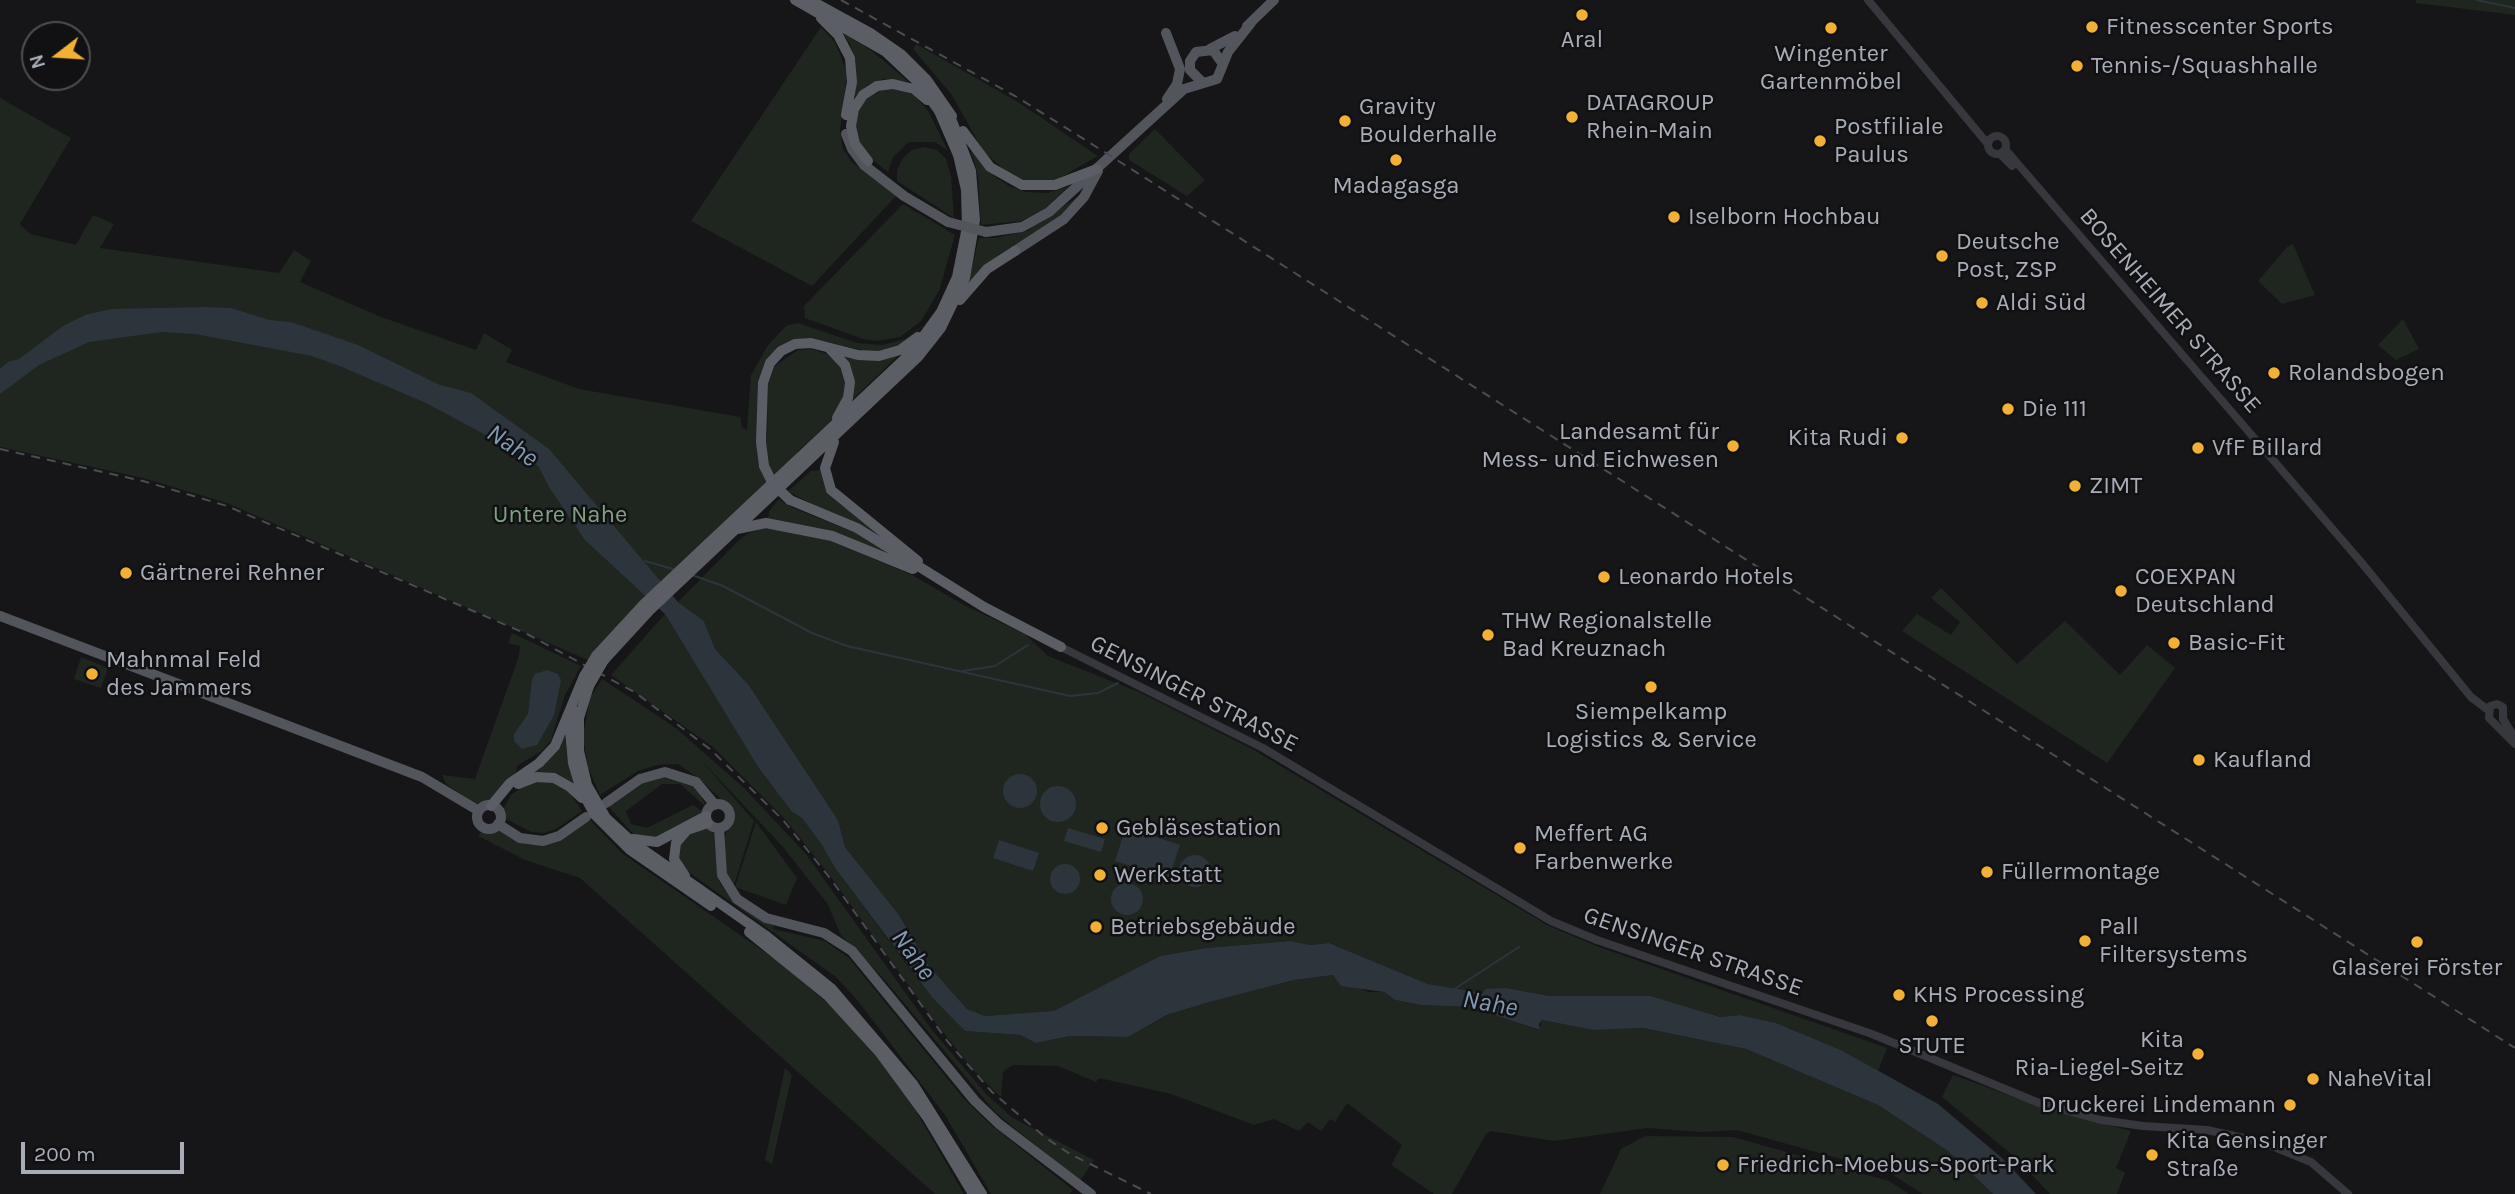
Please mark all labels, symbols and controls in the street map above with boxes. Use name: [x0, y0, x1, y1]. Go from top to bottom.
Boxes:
marker: Aral: [1574, 7, 1590, 23]
place label: Fitnesscenter Sports: [2106, 13, 2334, 41]
marker: Fitnesscenter Sports: [2084, 19, 2100, 35]
marker: Wingenter Gartenmöbel: [1823, 20, 1839, 36]
north arrow: [21, 21, 91, 91]
place label: Aral: [1561, 26, 1603, 54]
place label: Wingenter Gartenmöbel: [1760, 40, 1902, 96]
text: N: [25, 52, 50, 71]
place label: Tennis-/Squashhalle: [2091, 52, 2318, 80]
marker: Tennis-/Squashhalle: [2069, 58, 2085, 74]
place label: DATAGROUP Rhein-Main: [1586, 89, 1714, 145]
place label: Gravity Boulderhalle: [1359, 93, 1497, 149]
marker: DATAGROUP Rhein-Main: [1564, 109, 1580, 125]
marker: Gravity Boulderhalle: [1337, 113, 1353, 129]
place label: Postfiliale Paulus: [1834, 113, 1944, 169]
marker: Postfiliale Paulus: [1812, 133, 1828, 149]
marker: Madagasga: [1388, 152, 1404, 168]
place label: Madagasga: [1332, 172, 1460, 200]
street label: BOSENHEIMER STRASSE: [2073, 202, 2267, 420]
place label: Iselborn Hochbau: [1688, 203, 1881, 231]
marker: Iselborn Hochbau: [1666, 209, 1682, 225]
place label: Deutsche Post, ZSP: [1956, 228, 2060, 284]
marker: Deutsche Post, ZSP: [1934, 248, 1950, 264]
place label: Aldi Süd: [1996, 289, 2087, 317]
marker: Aldi Süd: [1974, 295, 1990, 311]
place label: Rolandsbogen: [2288, 359, 2445, 387]
marker: Rolandsbogen: [2266, 365, 2282, 381]
place label: Die 111: [2022, 395, 2087, 423]
marker: Die 111: [2000, 401, 2016, 417]
water label: Nahe: [480, 418, 544, 474]
place label: Landesamt für Mess- und Eichwesen: [1481, 418, 1719, 474]
place label: Kita Rudi: [1788, 424, 1888, 452]
marker: Kita Rudi: [1894, 430, 1910, 446]
place label: VfF Billard: [2212, 434, 2323, 462]
marker: Landesamt für Mess- und Eichwesen: [1725, 438, 1741, 454]
marker: VfF Billard: [2190, 440, 2206, 456]
place label: ZIMT: [2089, 472, 2142, 500]
marker: ZIMT: [2067, 478, 2083, 494]
park label: Untere Nahe: [493, 501, 627, 529]
place label: Gärtnerei Rehner: [140, 559, 324, 587]
place label: Leonardo Hotels: [1618, 563, 1794, 591]
place label: COEXPAN Deutschland: [2135, 563, 2275, 619]
marker: Gärtnerei Rehner: [118, 565, 134, 581]
marker: Leonardo Hotels: [1596, 569, 1612, 585]
marker: COEXPAN Deutschland: [2113, 583, 2129, 599]
place label: THW Regionalstelle Bad Kreuznach: [1502, 607, 1712, 663]
marker: THW Regionalstelle Bad Kreuznach: [1480, 627, 1496, 643]
street label: GENSINGER STRASSE: [1085, 629, 1303, 759]
place label: Basic-Fit: [2188, 629, 2285, 657]
marker: Basic-Fit: [2166, 635, 2182, 651]
place label: Mahnmal Feld des Jammers: [106, 646, 262, 702]
marker: Mahnmal Feld des Jammers: [84, 666, 100, 682]
marker: Siempelkamp Logistics & Service: [1643, 679, 1659, 695]
place label: Siempelkamp Logistics & Service: [1545, 698, 1757, 754]
place label: Kaufland: [2213, 746, 2312, 774]
marker: Kaufland: [2191, 752, 2207, 768]
place label: Gebläsestation: [1116, 814, 1281, 842]
marker: Gebläsestation: [1094, 820, 1110, 836]
place label: Meffert AG Farbenwerke: [1534, 820, 1673, 876]
marker: Meffert AG Farbenwerke: [1512, 840, 1528, 856]
place label: Füllermontage: [2001, 858, 2160, 886]
place label: Werkstatt: [1114, 861, 1222, 889]
marker: Füllermontage: [1979, 864, 1995, 880]
marker: Werkstatt: [1092, 867, 1108, 883]
street label: GENSINGER STRASSE: [1580, 901, 1806, 1003]
place label: Betriebsgebäude: [1110, 913, 1296, 941]
place label: Pall Filtersystems: [2099, 913, 2248, 969]
marker: Betriebsgebäude: [1088, 919, 1104, 935]
water label: Nahe: [884, 923, 942, 987]
marker: Pall Filtersystems: [2077, 933, 2093, 949]
marker: Glaserei Förster: [2409, 934, 2425, 950]
place label: Glaserei Förster: [2332, 954, 2502, 982]
place label: KHS Processing: [1913, 981, 2084, 1009]
water label: Nahe: [1460, 984, 1520, 1024]
marker: KHS Processing: [1891, 987, 1907, 1003]
marker: STUTE: [1924, 1013, 1940, 1029]
place label: Kita Ria-Liegel-Seitz: [2015, 1026, 2184, 1082]
place label: STUTE: [1898, 1032, 1966, 1060]
marker: Kita Ria-Liegel-Seitz: [2190, 1046, 2206, 1062]
place label: NaheVital: [2327, 1065, 2432, 1093]
marker: NaheVital: [2305, 1071, 2321, 1087]
place label: Druckerei Lindemann: [2041, 1091, 2276, 1119]
marker: Druckerei Lindemann: [2282, 1097, 2298, 1113]
place label: Kita Gensinger Straße: [2166, 1127, 2327, 1183]
scale bar: [24, 1128, 187, 1172]
text: 200 m: [34, 1142, 96, 1166]
marker: Kita Gensinger Straße: [2144, 1147, 2160, 1163]
place label: Friedrich-Moebus-Sport-Park: [1737, 1151, 2055, 1179]
marker: Friedrich-Moebus-Sport-Park: [1715, 1157, 1731, 1173]

